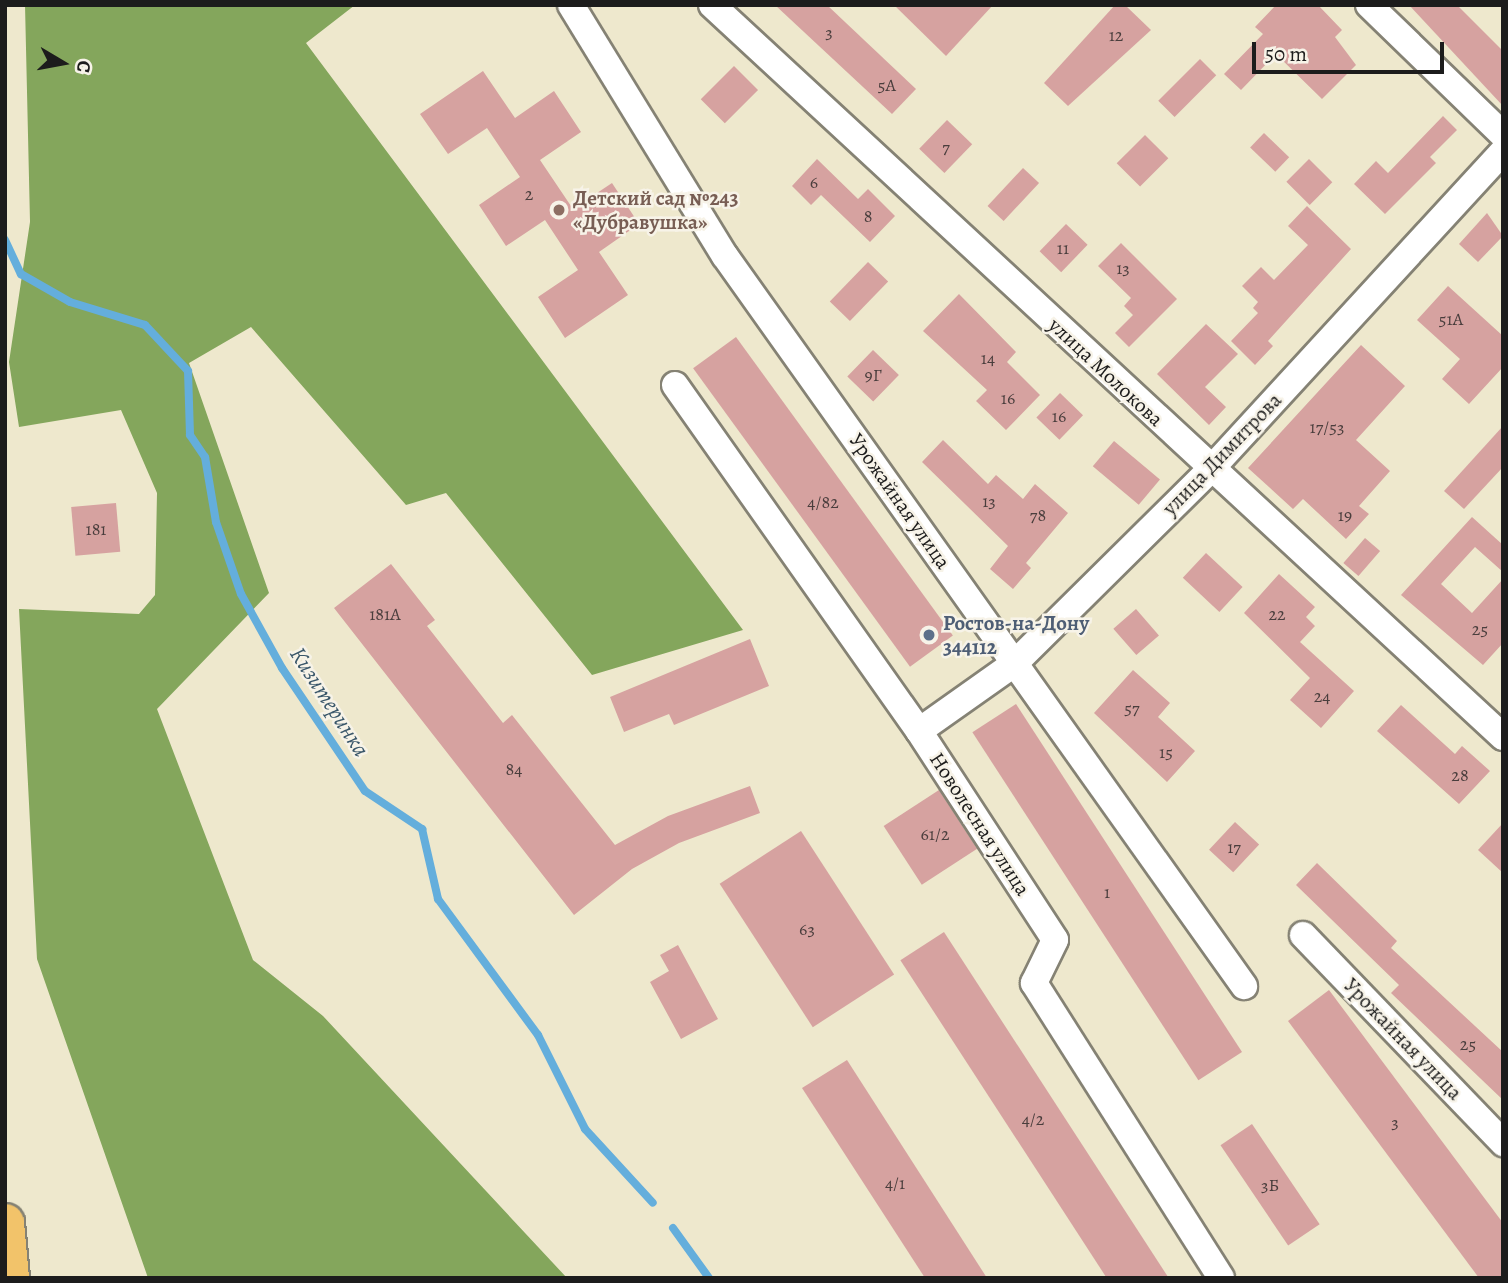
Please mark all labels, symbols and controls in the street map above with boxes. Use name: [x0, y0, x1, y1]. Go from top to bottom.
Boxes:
house number: 3: [825, 21, 833, 43]
house number: 12: [1109, 24, 1123, 46]
north arrow: [28, 28, 98, 98]
scale bar: [1256, 28, 1448, 72]
text: 50 m: [1265, 40, 1307, 68]
text: С: [70, 59, 98, 75]
house number: 5А: [878, 74, 896, 96]
house number: 7: [942, 136, 950, 158]
house number: 6: [810, 171, 818, 193]
house number: 2: [525, 183, 533, 205]
place label: Детский сад №243 «Дубравушка»: [573, 185, 739, 235]
marker: Детский сад №243 «Дубравушка»: [551, 202, 567, 218]
house number: 8: [864, 205, 872, 227]
house number: 11: [1057, 237, 1069, 259]
house number: 13: [1116, 257, 1130, 279]
house number: 51А: [1439, 308, 1463, 330]
street label: улица Молокова: [1043, 312, 1169, 432]
house number: 14: [981, 347, 995, 369]
house number: 9Г: [864, 364, 882, 386]
house number: 16: [1001, 387, 1015, 409]
street label: улица Димитрова: [1157, 388, 1287, 520]
house number: 16: [1052, 405, 1066, 427]
house number: 17/53: [1310, 416, 1344, 438]
street label: Урожайная улица: [844, 428, 956, 574]
house number: 13: [982, 490, 996, 512]
house number: 4/82: [807, 491, 839, 513]
house number: 78: [1030, 504, 1046, 526]
house number: 19: [1338, 504, 1352, 526]
house number: 181: [85, 518, 107, 540]
house number: 181А: [369, 603, 401, 625]
house number: 22: [1268, 603, 1286, 625]
place label: Ростов-на-Дону 344112: [943, 610, 1089, 660]
house number: 25: [1472, 618, 1488, 640]
marker: Ростов-на-Дону 344112: [921, 627, 937, 643]
water label: Кизитеринка: [283, 642, 375, 762]
house number: 24: [1314, 685, 1330, 707]
house number: 57: [1124, 697, 1140, 719]
house number: 15: [1159, 741, 1173, 763]
street label: Новолесная улица: [924, 748, 1036, 900]
house number: 84: [506, 758, 522, 780]
house number: 28: [1451, 764, 1469, 786]
house number: 61/2: [921, 823, 949, 845]
house number: 17: [1227, 836, 1241, 858]
house number: 1: [1104, 881, 1110, 903]
house number: 63: [799, 918, 815, 940]
street label: Урожайная улица: [1338, 973, 1468, 1105]
house number: 25: [1460, 1033, 1476, 1055]
house number: 4/2: [1022, 1108, 1044, 1130]
house number: 3: [1391, 1111, 1399, 1133]
house number: 4/1: [885, 1172, 905, 1194]
house number: 3Б: [1261, 1174, 1279, 1196]

